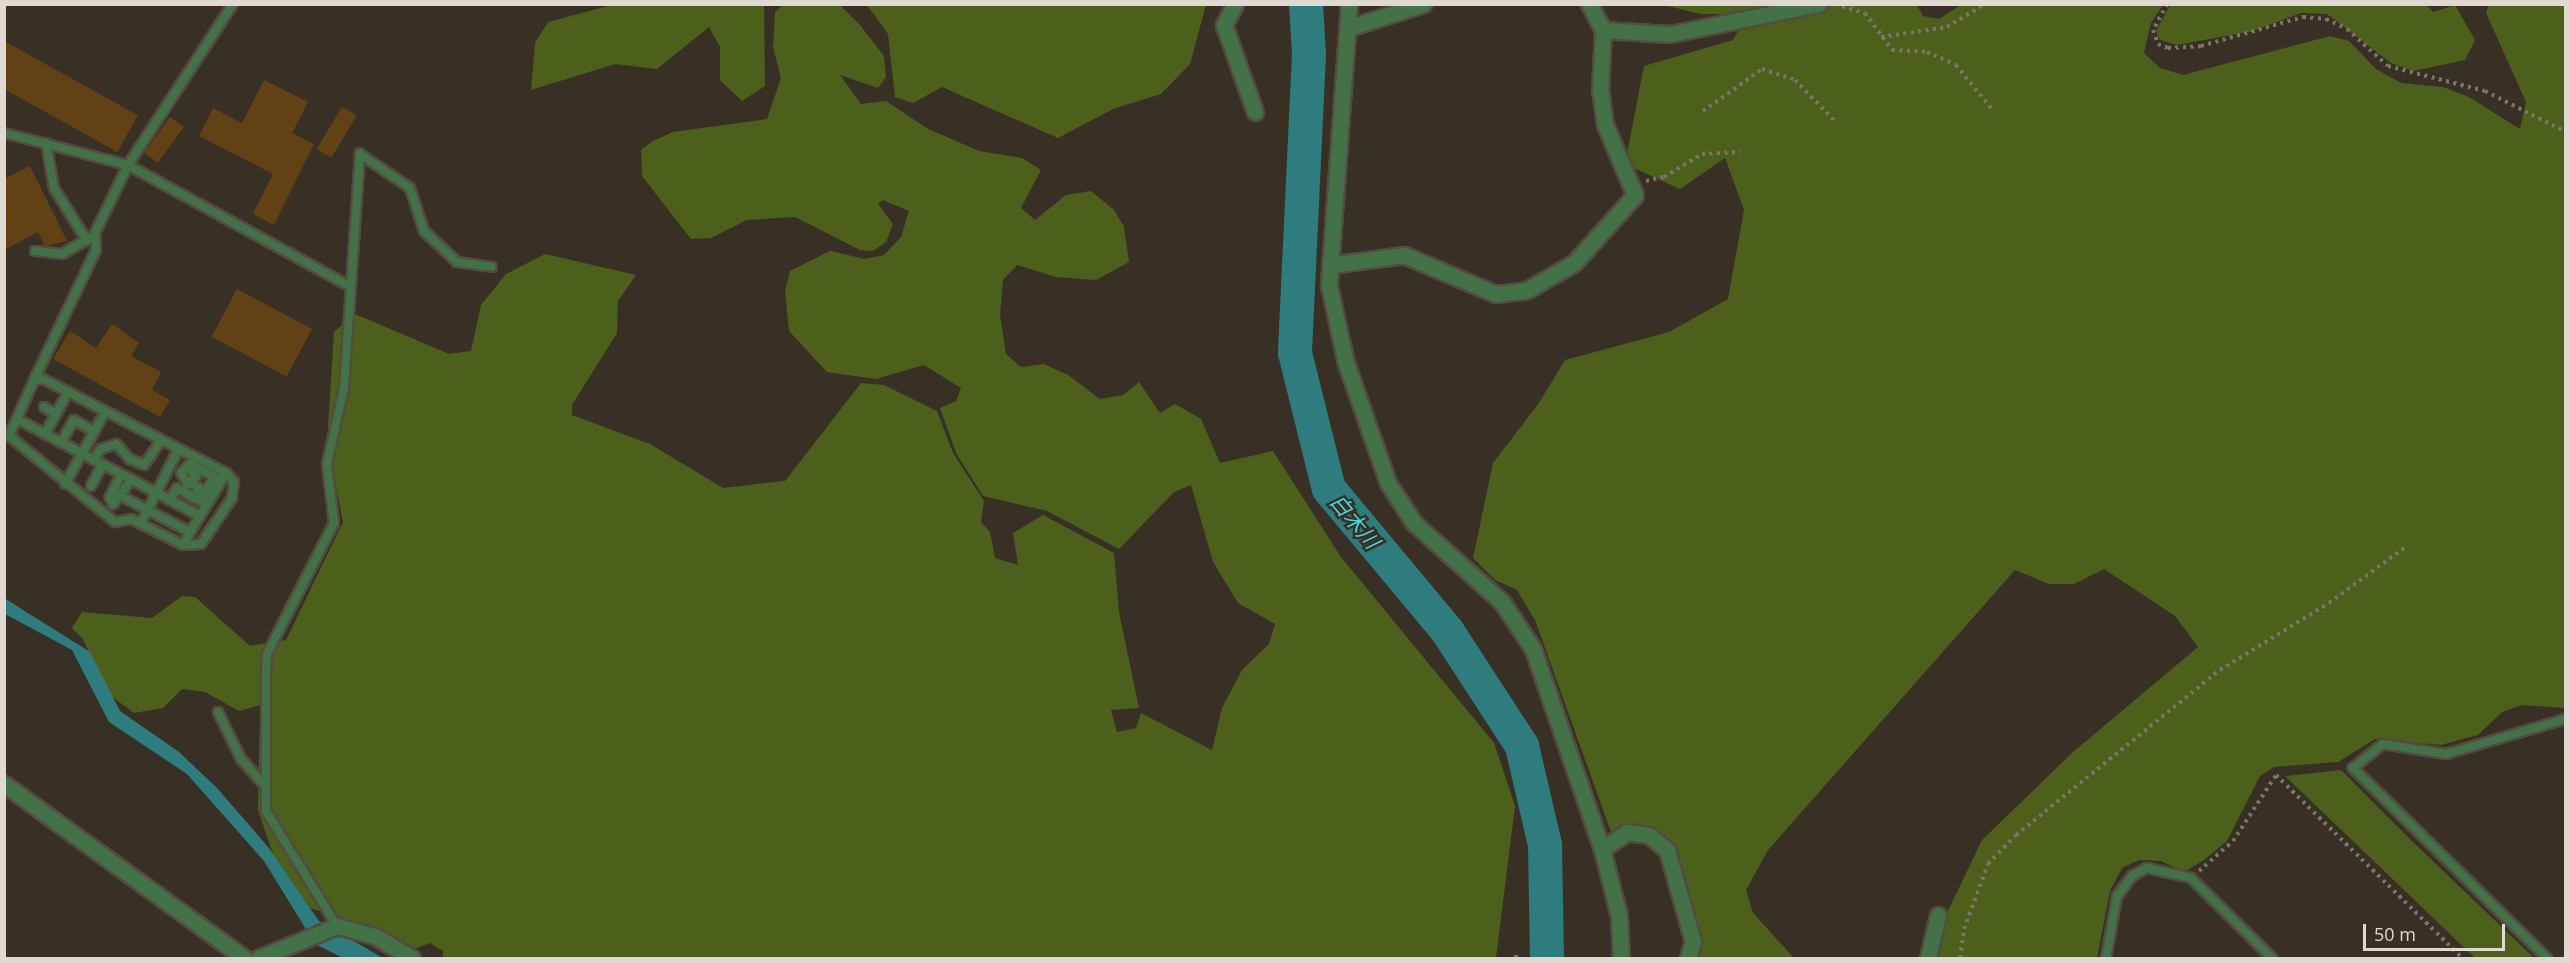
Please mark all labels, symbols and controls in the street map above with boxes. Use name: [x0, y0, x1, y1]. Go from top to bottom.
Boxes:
water label: 白木川: [1325, 489, 1385, 553]
scale bar: [2366, 912, 2508, 950]
text: 50 m: [2374, 922, 2416, 946]

